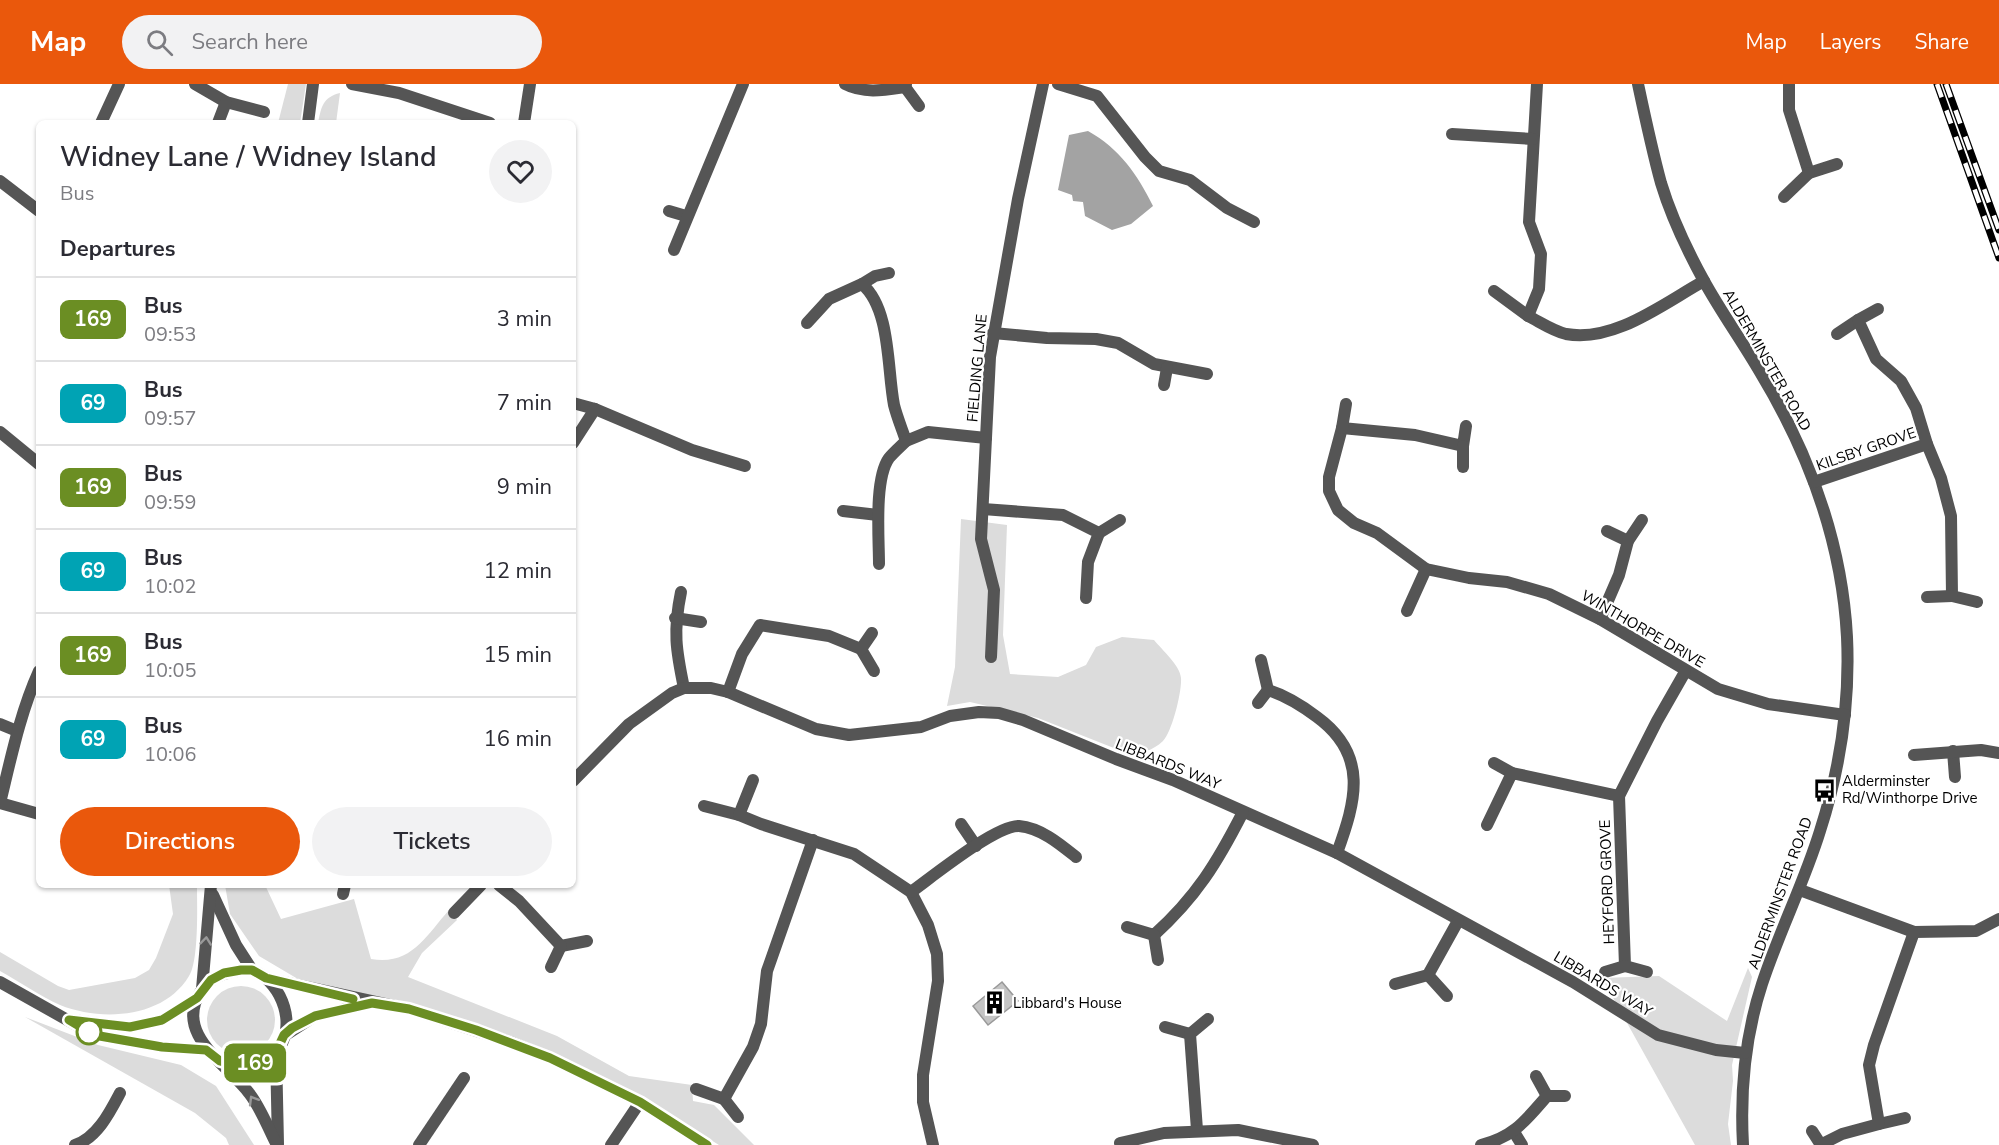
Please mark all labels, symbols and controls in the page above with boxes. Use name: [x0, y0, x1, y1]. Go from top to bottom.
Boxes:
search box: [122, 15, 542, 69]
text: Map: [30, 23, 86, 61]
icon: search: [143, 26, 176, 59]
text: Search here: [191, 27, 308, 57]
text: Map: [1745, 28, 1787, 56]
text: Layers: [1820, 28, 1881, 56]
text: Share: [1914, 28, 1969, 56]
text: Widney Lane / Widney Island: [60, 138, 436, 176]
button: heart: [489, 140, 552, 203]
text: Bus: [60, 180, 94, 207]
text: Departures: [60, 234, 175, 264]
street label: ALDERMINSTER ROAD: [1718, 285, 1816, 435]
text: Bus: [144, 291, 183, 321]
text: 3 min: [497, 304, 552, 334]
text: 169: [74, 305, 112, 333]
street label: FIELDING LANE: [962, 313, 992, 423]
text: 09:53: [144, 321, 197, 348]
text: Bus: [144, 375, 183, 405]
text: 7 min: [497, 388, 552, 418]
text: 69: [80, 389, 106, 417]
text: 09:57: [144, 405, 197, 432]
street label: KILSBY GROVE: [1813, 423, 1919, 475]
text: Bus: [144, 459, 183, 489]
text: 9 min: [497, 472, 552, 502]
text: 169: [74, 473, 112, 501]
text: 09:59: [144, 489, 197, 516]
text: Bus: [144, 543, 183, 573]
text: 12 min: [484, 556, 552, 586]
text: 69: [80, 557, 106, 585]
text: 10:02: [144, 573, 197, 600]
street label: WINTHORPE DRIVE: [1578, 585, 1708, 673]
text: Bus: [144, 627, 183, 657]
text: 15 min: [484, 640, 552, 670]
text: 169: [74, 641, 112, 669]
text: 10:05: [144, 657, 197, 684]
text: Bus: [144, 711, 183, 741]
text: 16 min: [484, 724, 552, 754]
text: 69: [80, 725, 106, 753]
street label: LIBBARDS WAY: [1112, 734, 1225, 795]
text: 10:06: [144, 741, 197, 768]
place label: Alderminster Rd/Winthorpe Drive: [1842, 771, 1978, 808]
bus stop icon: Alderminster Rd/Winthorpe Drive: [1811, 777, 1837, 803]
button: Directions: [60, 807, 300, 876]
button: Tickets: [312, 807, 552, 876]
street label: ALDERMINSTER ROAD: [1743, 814, 1817, 972]
street label: HEYFORD GROVE: [1595, 819, 1619, 945]
one-way arrow: [199, 937, 212, 946]
street label: LIBBARDS WAY: [1550, 947, 1657, 1022]
building icon: Libbard's House: [982, 990, 1008, 1016]
place label: Libbard's House: [1013, 993, 1122, 1013]
unlabelled marker: [76, 1019, 102, 1045]
line badge: 169: [220, 1044, 290, 1082]
text: 169: [236, 1049, 274, 1077]
one-way arrow: [249, 1096, 260, 1106]

